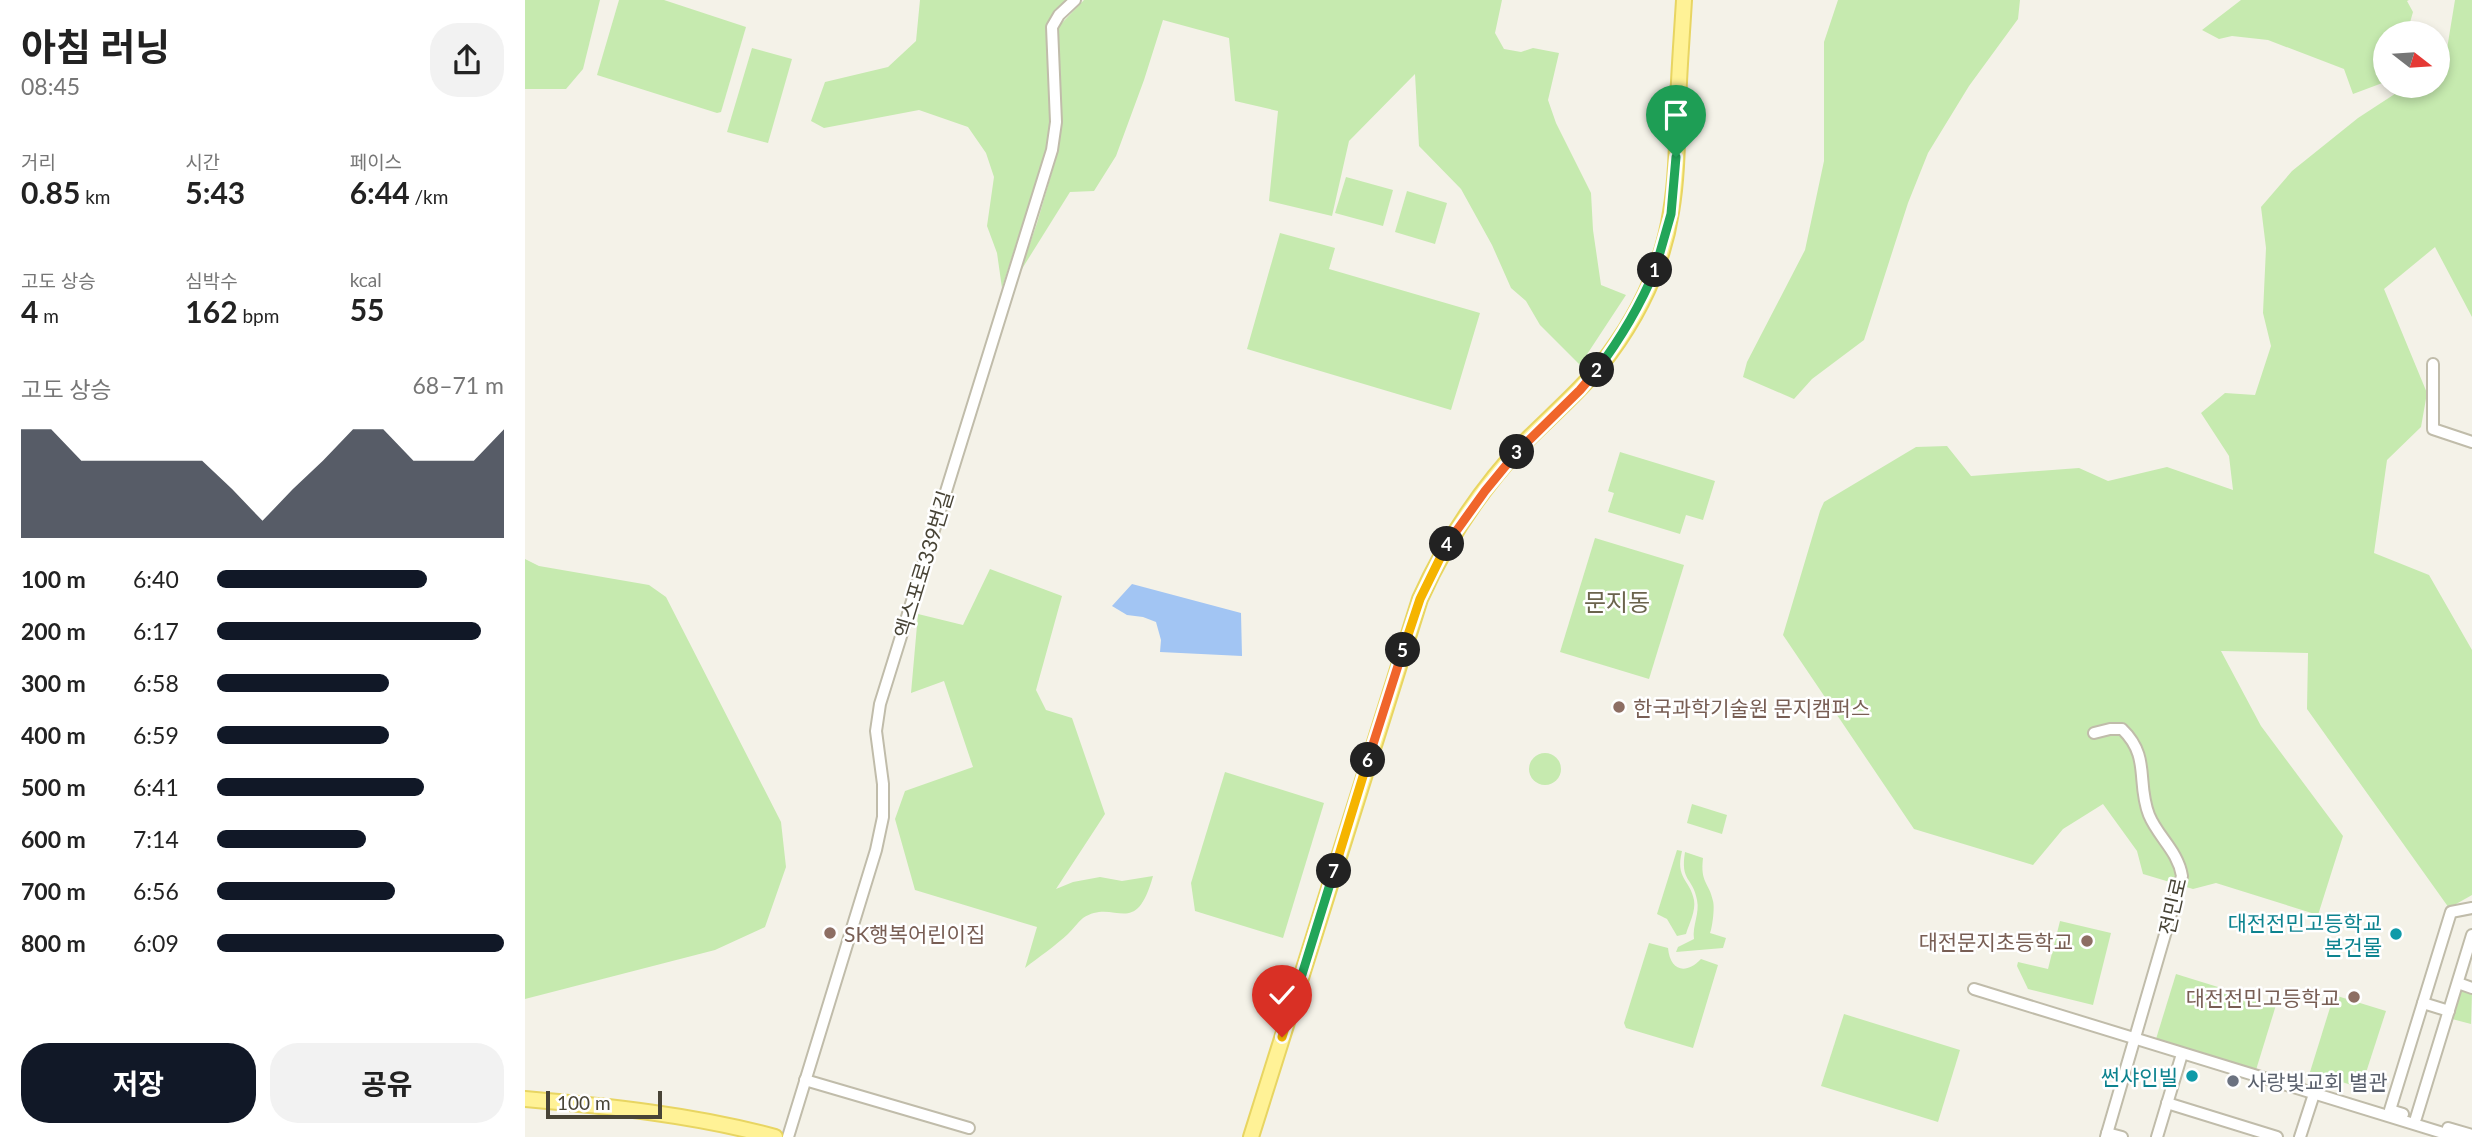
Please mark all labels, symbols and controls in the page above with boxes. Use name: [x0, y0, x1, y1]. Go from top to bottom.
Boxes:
north arrow: [2373, 21, 2450, 98]
map controls: [2373, 21, 2450, 98]
text: 아침 러닝: [21, 23, 170, 69]
button: share: [430, 23, 504, 97]
text: 08:45: [21, 72, 80, 100]
pin: [1646, 85, 1706, 157]
icon: arrive: [1657, 96, 1695, 134]
text: 거리: [21, 150, 56, 173]
text: 시간: [185, 150, 220, 173]
text: 페이스: [350, 150, 402, 173]
text: 0.85: [21, 174, 80, 210]
text: 5:43: [185, 174, 245, 210]
text: 6:44: [350, 174, 410, 210]
text: km: [80, 185, 110, 208]
text: /km: [410, 185, 448, 208]
pin: 1: [1637, 252, 1673, 288]
text: 1: [1649, 258, 1660, 281]
text: kcal: [350, 268, 382, 291]
text: 고도 상승: [21, 269, 96, 292]
text: 심박수: [185, 269, 238, 292]
text: 55: [350, 291, 384, 327]
text: 4: [21, 293, 38, 329]
text: 162: [185, 293, 238, 329]
text: m: [38, 304, 59, 327]
text: bpm: [238, 304, 279, 327]
pin: 2: [1579, 352, 1615, 388]
text: 2: [1591, 358, 1602, 381]
text: 68–71 m: [412, 371, 504, 399]
text: 고도 상승: [21, 375, 112, 403]
pin: 3: [1499, 434, 1535, 470]
text: 3: [1511, 440, 1522, 463]
street label: 엑스포로339번길: [889, 487, 957, 641]
pin: 4: [1429, 526, 1465, 562]
text: 4: [1441, 532, 1452, 555]
text: 100 m: [21, 565, 86, 593]
text: 6:40: [133, 565, 179, 593]
district label: 문지동: [1584, 587, 1650, 616]
text: 200 m: [21, 617, 86, 645]
text: 6:17: [133, 617, 179, 645]
pin: 5: [1385, 632, 1421, 668]
text: 5: [1397, 638, 1408, 661]
text: 300 m: [21, 669, 86, 697]
text: 6:58: [133, 669, 179, 697]
place label: 한국과학기술원 문지캠퍼스: [1633, 695, 1870, 720]
marker: 한국과학기술원 문지캠퍼스: [1611, 699, 1627, 715]
text: 400 m: [21, 721, 86, 749]
text: 6:59: [133, 721, 179, 749]
pin: 6: [1351, 742, 1385, 778]
text: 6: [1362, 748, 1373, 771]
text: 500 m: [21, 773, 86, 801]
text: 6:41: [133, 773, 179, 801]
text: 600 m: [21, 825, 86, 853]
text: 7:14: [133, 825, 179, 853]
pin: 7: [1317, 854, 1351, 888]
text: 7: [1328, 859, 1339, 882]
street label: 전민로: [2153, 875, 2191, 937]
text: 700 m: [21, 877, 86, 905]
text: 6:56: [133, 877, 179, 905]
place label: 대전전민고등학교 본건물: [2227, 910, 2382, 959]
place label: SK행복어린이집: [844, 921, 985, 946]
marker: SK행복어린이집: [822, 925, 838, 941]
marker: 대전전민고등학교 본건물: [2388, 926, 2404, 942]
text: 800 m: [21, 929, 86, 957]
text: 6:09: [133, 929, 179, 957]
place label: 대전문지초등학교: [1918, 929, 2073, 954]
marker: 대전문지초등학교: [2079, 933, 2095, 949]
pin: [1252, 965, 1312, 1037]
icon: check: [1263, 976, 1301, 1014]
place label: 대전전민고등학교: [2185, 985, 2340, 1010]
marker: 대전전민고등학교: [2346, 989, 2362, 1005]
button: 저장: [21, 1043, 256, 1123]
button: 공유: [270, 1043, 504, 1123]
place label: 썬샤인빌: [2101, 1064, 2178, 1089]
marker: 썬샤인빌: [2184, 1068, 2200, 1084]
place label: 사랑빛교회 별관: [2247, 1069, 2388, 1094]
marker: 사랑빛교회 별관: [2225, 1073, 2241, 1089]
scale bar: [546, 1088, 661, 1120]
text: 100 m: [557, 1091, 611, 1114]

